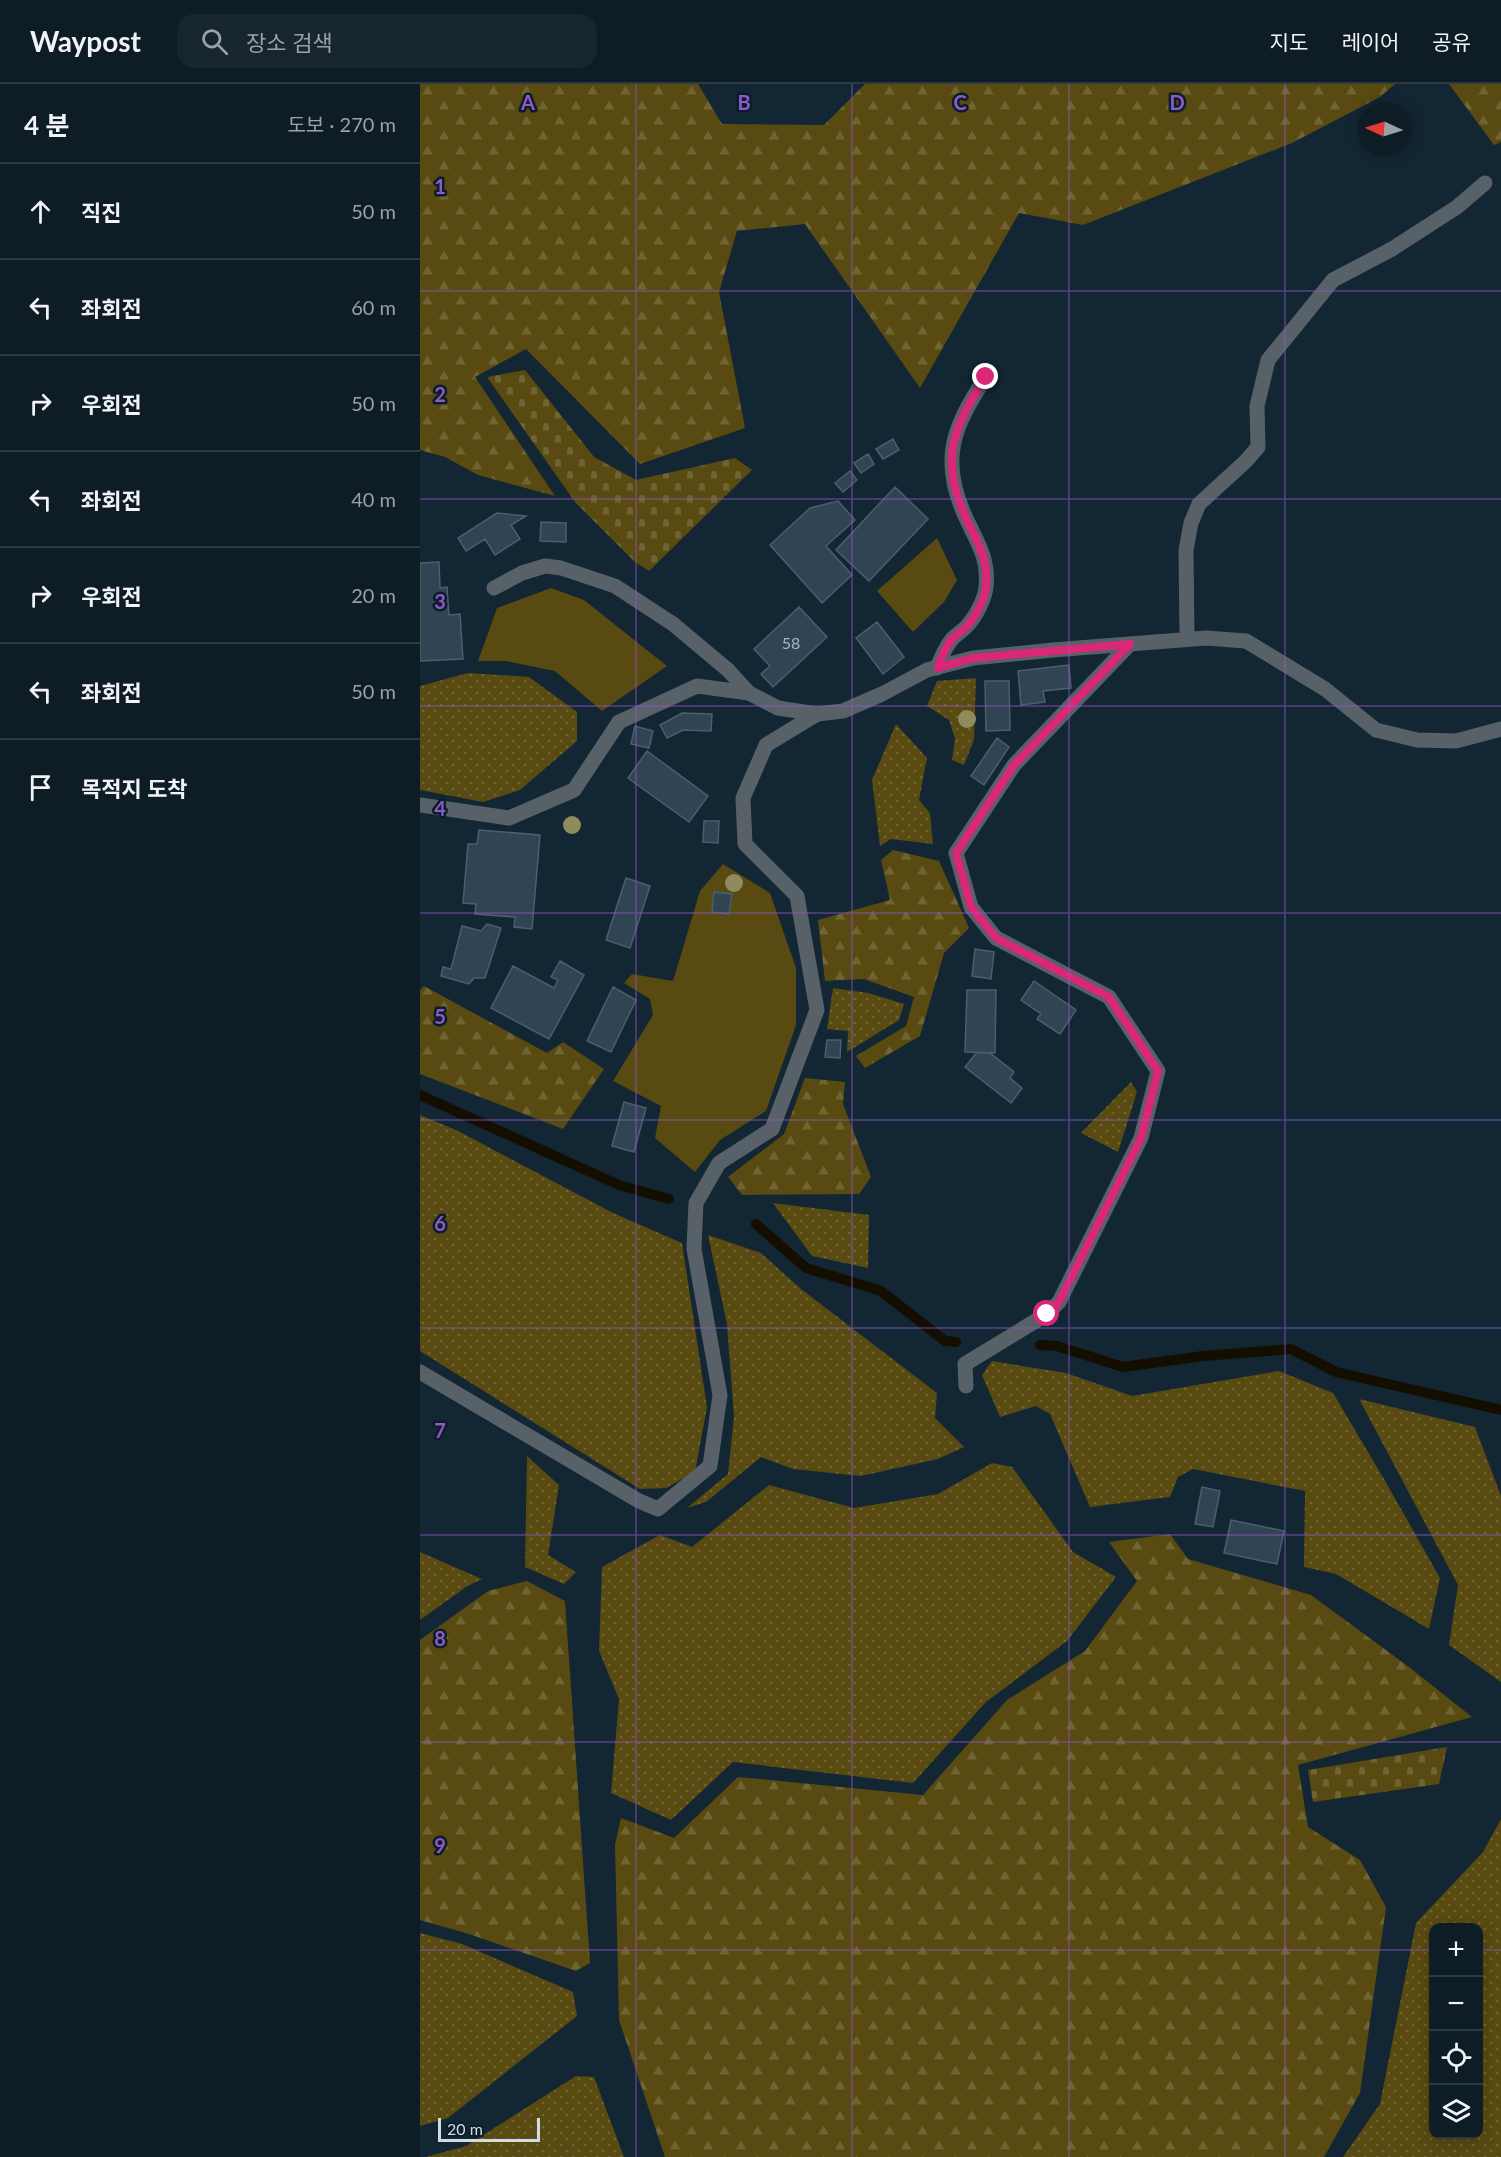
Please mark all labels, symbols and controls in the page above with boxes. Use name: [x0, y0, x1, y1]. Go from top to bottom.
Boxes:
search box: [177, 14, 597, 68]
text: Waypost: [30, 24, 141, 58]
icon: search: [198, 25, 231, 58]
text: 장소 검색: [246, 29, 333, 56]
text: 지도: [1270, 29, 1308, 54]
text: 레이어: [1341, 29, 1399, 54]
text: 공유: [1432, 29, 1471, 54]
text: A: [520, 90, 535, 114]
text: B: [737, 90, 751, 114]
text: C: [953, 90, 967, 114]
text: D: [1169, 90, 1185, 114]
north arrow: [1357, 102, 1411, 156]
text: 4 분: [24, 109, 69, 141]
text: 도보 · 270 m: [287, 112, 396, 136]
text: 1: [434, 174, 446, 198]
icon: ahead: [24, 195, 57, 228]
text: 직진: [81, 199, 121, 226]
text: 50 m: [351, 199, 396, 223]
icon: left: [24, 291, 57, 324]
text: 좌회전: [81, 295, 142, 322]
text: 60 m: [351, 295, 396, 319]
route end: [972, 363, 998, 389]
text: 2: [434, 382, 446, 406]
icon: right: [24, 387, 57, 420]
text: 우회전: [81, 391, 142, 418]
text: 50 m: [351, 391, 396, 415]
icon: left: [24, 483, 57, 516]
text: 좌회전: [81, 487, 142, 514]
text: 40 m: [351, 487, 396, 511]
icon: right: [24, 579, 57, 612]
text: 우회전: [81, 583, 142, 610]
text: 20 m: [351, 583, 396, 607]
text: 3: [434, 589, 446, 613]
house number: 58: [782, 633, 800, 652]
icon: left: [24, 675, 57, 708]
text: 좌회전: [81, 679, 142, 706]
text: 50 m: [351, 679, 396, 703]
icon: arrive: [24, 771, 57, 804]
text: 목적지 도착: [81, 775, 188, 802]
text: 4: [434, 796, 446, 820]
text: 5: [434, 1004, 446, 1028]
text: 6: [434, 1211, 446, 1235]
route start: [1033, 1300, 1059, 1326]
text: 7: [434, 1418, 446, 1442]
text: 8: [434, 1626, 446, 1650]
text: 9: [434, 1833, 446, 1857]
map controls: [1429, 1923, 1483, 2139]
button: +: [1429, 1923, 1483, 1977]
button: −: [1429, 1977, 1483, 2031]
button: locate: [1429, 2031, 1483, 2085]
button: layers: [1429, 2085, 1483, 2139]
scale bar: [438, 2115, 540, 2142]
text: 20 m: [447, 2119, 483, 2138]

